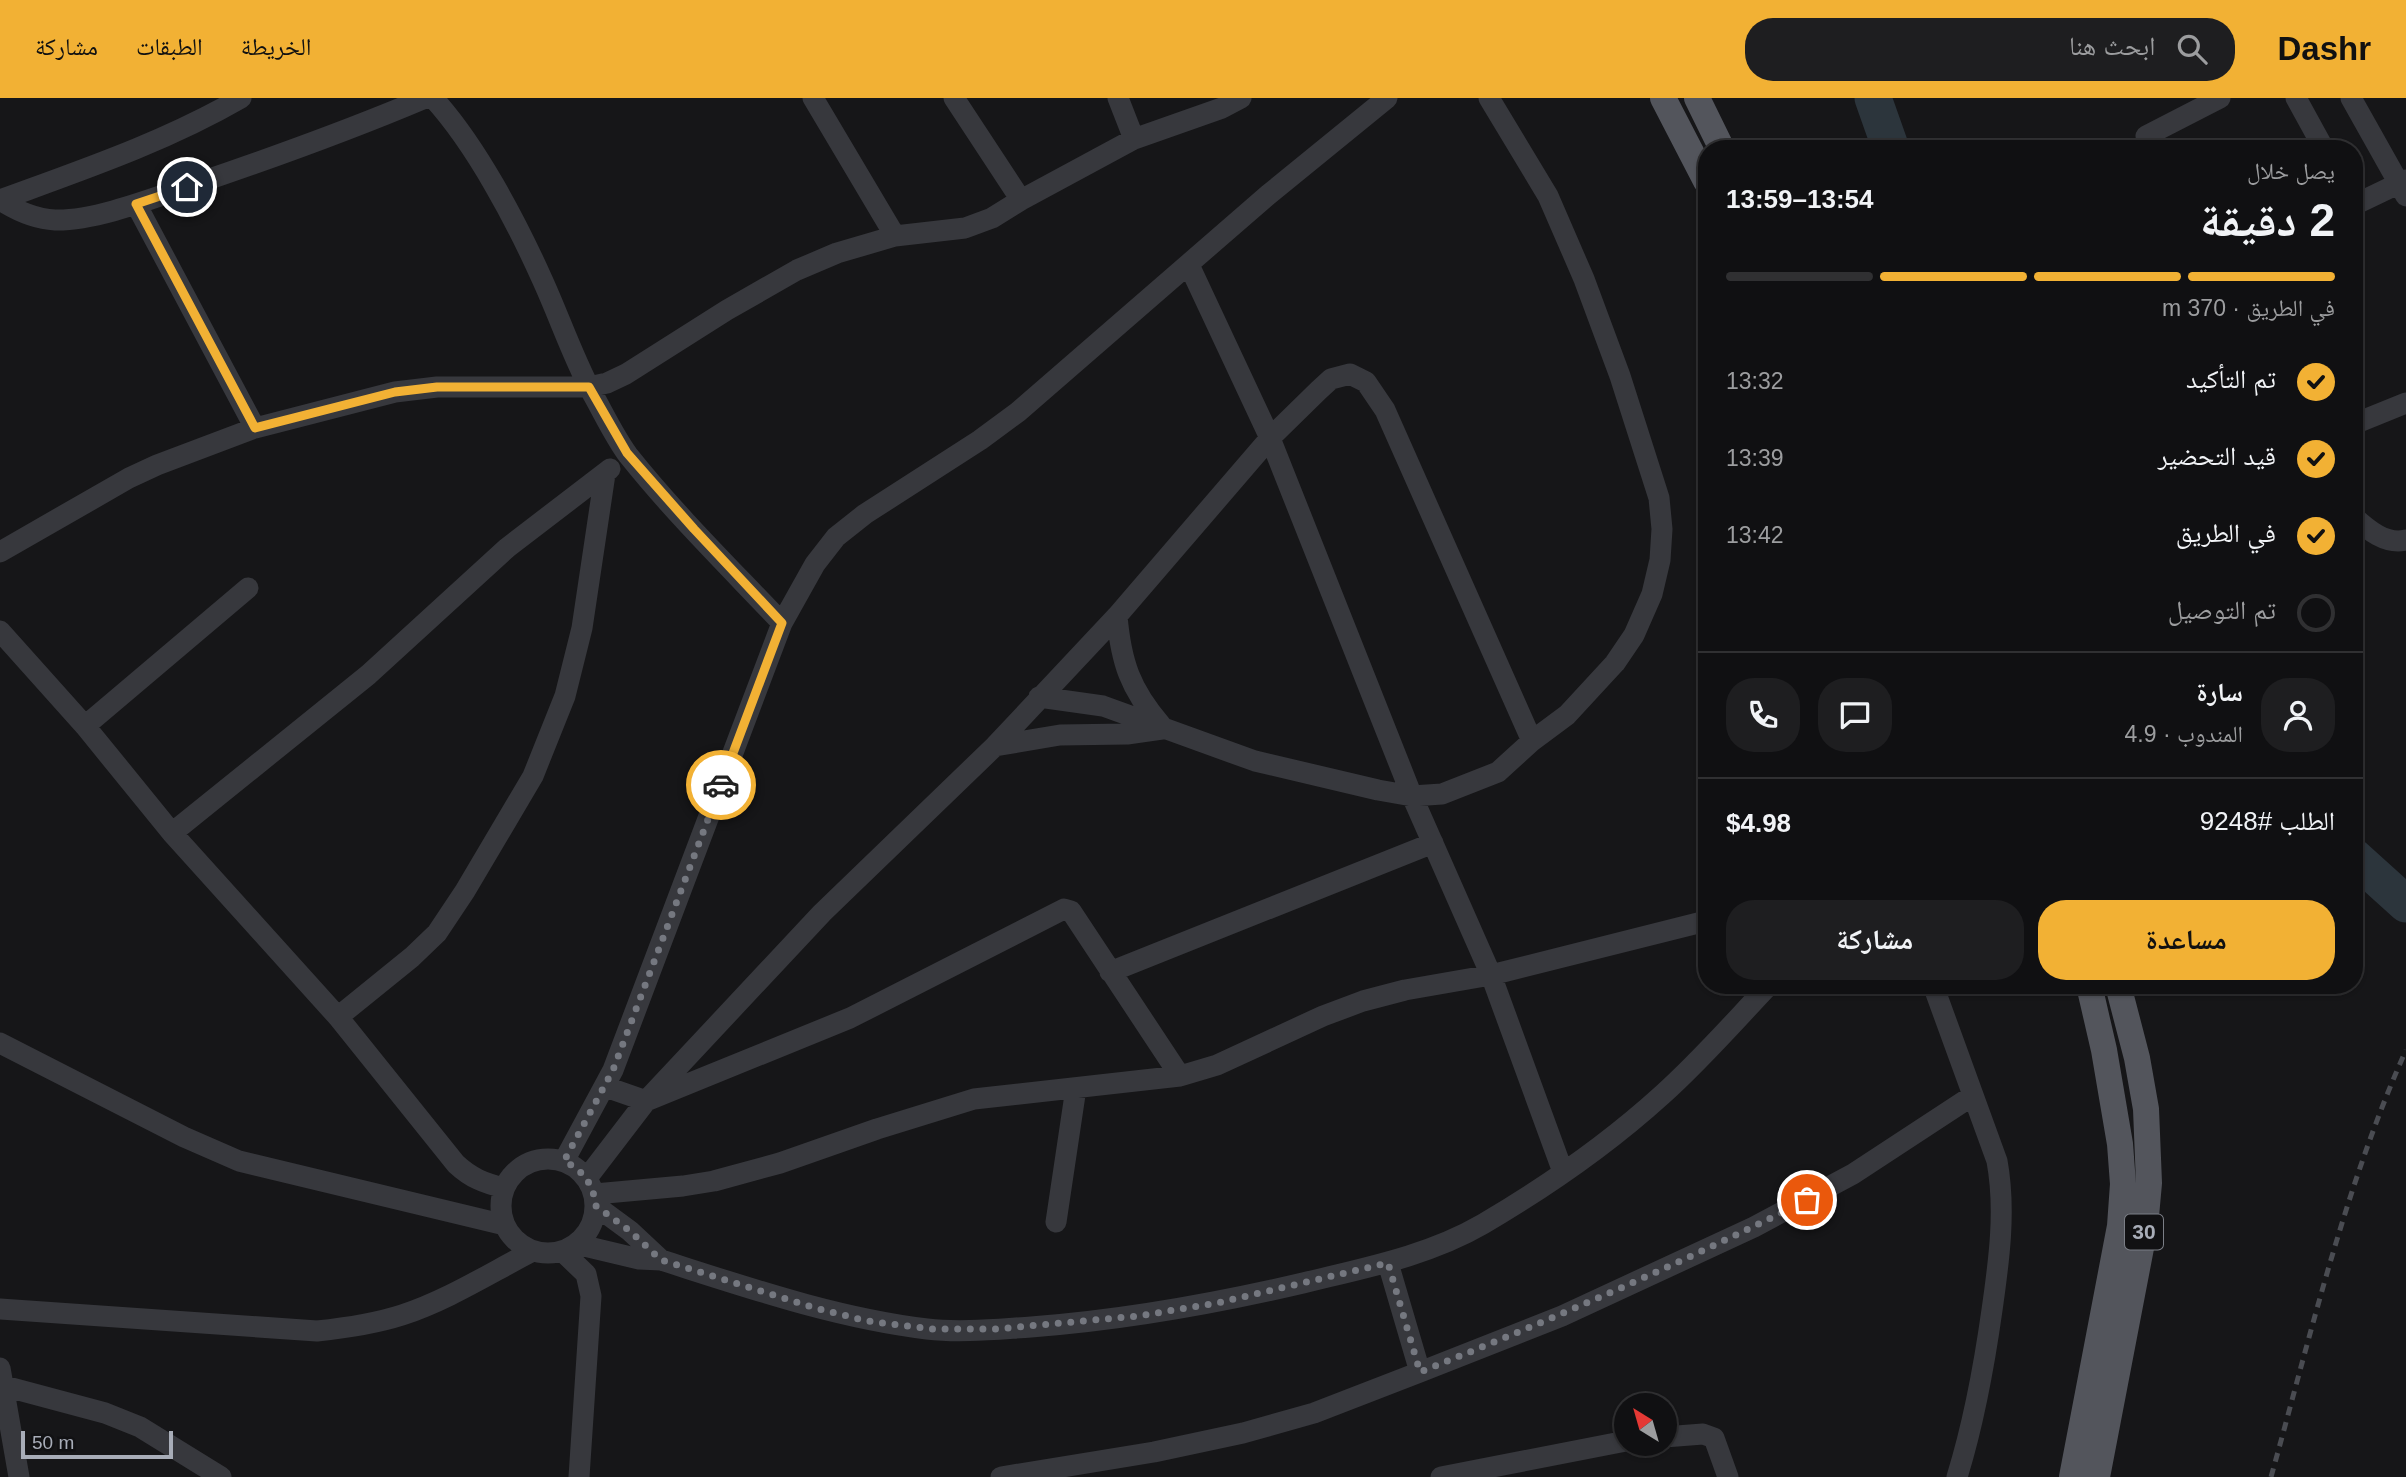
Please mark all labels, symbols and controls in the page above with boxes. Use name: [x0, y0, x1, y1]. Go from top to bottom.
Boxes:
search box: [1745, 18, 2235, 81]
icon: search: [2173, 30, 2211, 68]
text: Dashr: [2277, 30, 2371, 67]
text: ابحث هنا: [2069, 31, 2155, 61]
text: مشاركة: [35, 33, 98, 60]
text: الطبقات: [136, 33, 203, 60]
text: الخريطة: [241, 33, 311, 60]
pin: [157, 157, 217, 217]
text: يصل خلال: [2247, 158, 2335, 184]
icon: home: [168, 168, 206, 206]
text: 13:54–13:59: [1726, 184, 1873, 214]
text: 2 دقيقة: [2200, 194, 2335, 246]
text: في الطريق · 370 m: [2162, 295, 2335, 321]
icon: check: [2297, 363, 2335, 401]
text: تم التأكيد: [2186, 364, 2276, 394]
text: 13:32: [1726, 368, 1784, 394]
icon: check: [2297, 440, 2335, 478]
text: قيد التحضير: [2158, 441, 2276, 471]
text: 13:39: [1726, 445, 1784, 471]
icon: check: [2297, 517, 2335, 555]
text: في الطريق: [2176, 518, 2276, 548]
text: 13:42: [1726, 522, 1784, 548]
text: تم التوصيل: [2168, 595, 2276, 625]
text: سارة: [2196, 677, 2243, 707]
button: phone: [1726, 678, 1800, 752]
button: chat: [1818, 678, 1892, 752]
button: person: [2261, 678, 2335, 752]
text: المندوب · 4.9: [2125, 721, 2243, 747]
courier: [686, 750, 756, 820]
icon: car: [702, 766, 740, 804]
text: الطلب #9248: [2200, 806, 2335, 836]
text: $4.98: [1726, 808, 1791, 838]
button: مشاركة: [1726, 900, 2024, 980]
button: مساعدة: [2038, 900, 2335, 980]
pin: [1777, 1170, 1837, 1230]
icon: bag: [1788, 1181, 1826, 1219]
road number: 30: [2125, 1214, 2163, 1250]
north arrow: [1614, 1393, 1676, 1456]
map controls: [1614, 1393, 1677, 1456]
scale bar: [21, 1428, 173, 1460]
text: 50 m: [32, 1432, 74, 1453]

